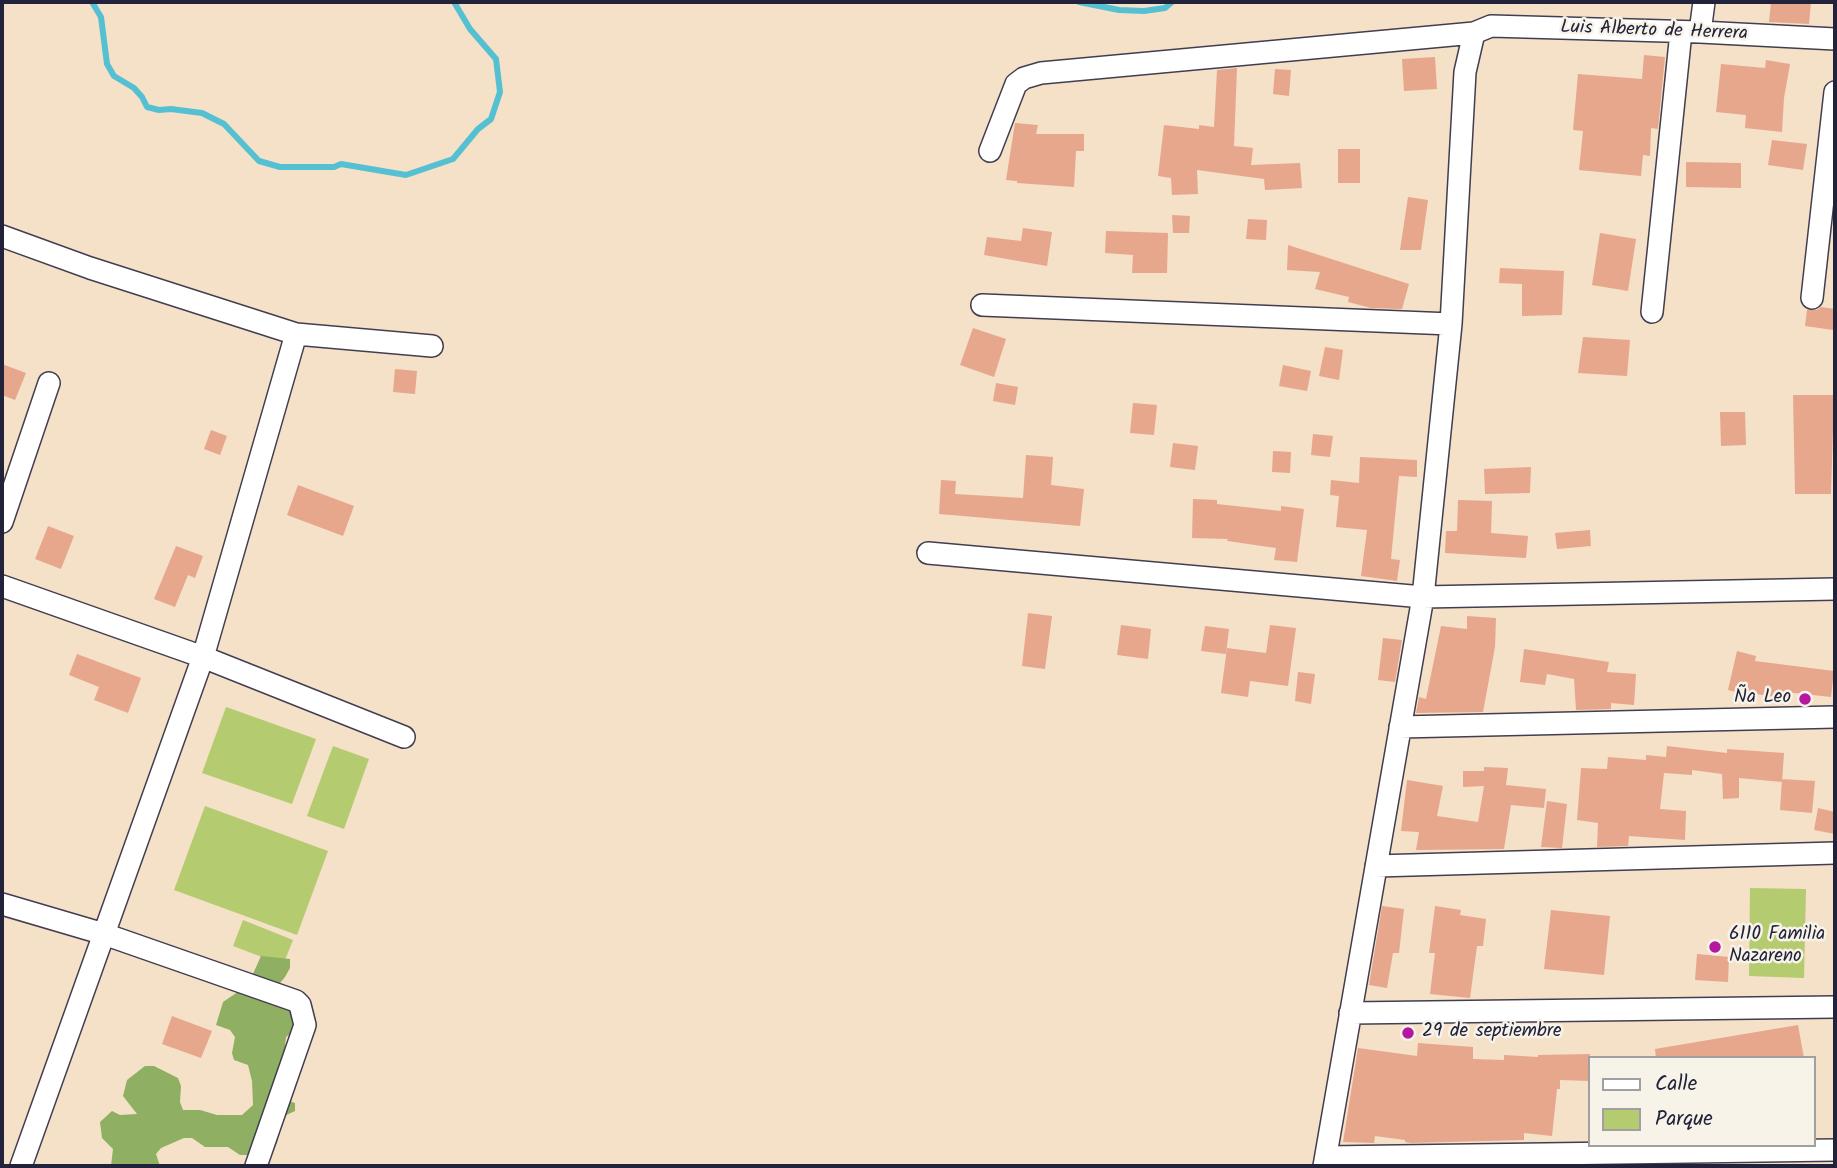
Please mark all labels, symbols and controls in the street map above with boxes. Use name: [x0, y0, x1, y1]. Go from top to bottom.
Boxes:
street label: Luis Alberto de Herrera: [1560, 17, 1748, 47]
place label: Ña Leo: [1734, 688, 1791, 710]
marker: Ña Leo: [1797, 691, 1813, 707]
place label: 6110 Familia Nazareno: [1729, 925, 1825, 969]
marker: 6110 Familia Nazareno: [1707, 939, 1723, 955]
place label: 29 de septiembre: [1422, 1022, 1562, 1044]
marker: 29 de septiembre: [1400, 1025, 1416, 1041]
legend: [1588, 1056, 1816, 1147]
text: Calle: [1655, 1068, 1697, 1101]
text: Parque: [1655, 1103, 1713, 1136]

